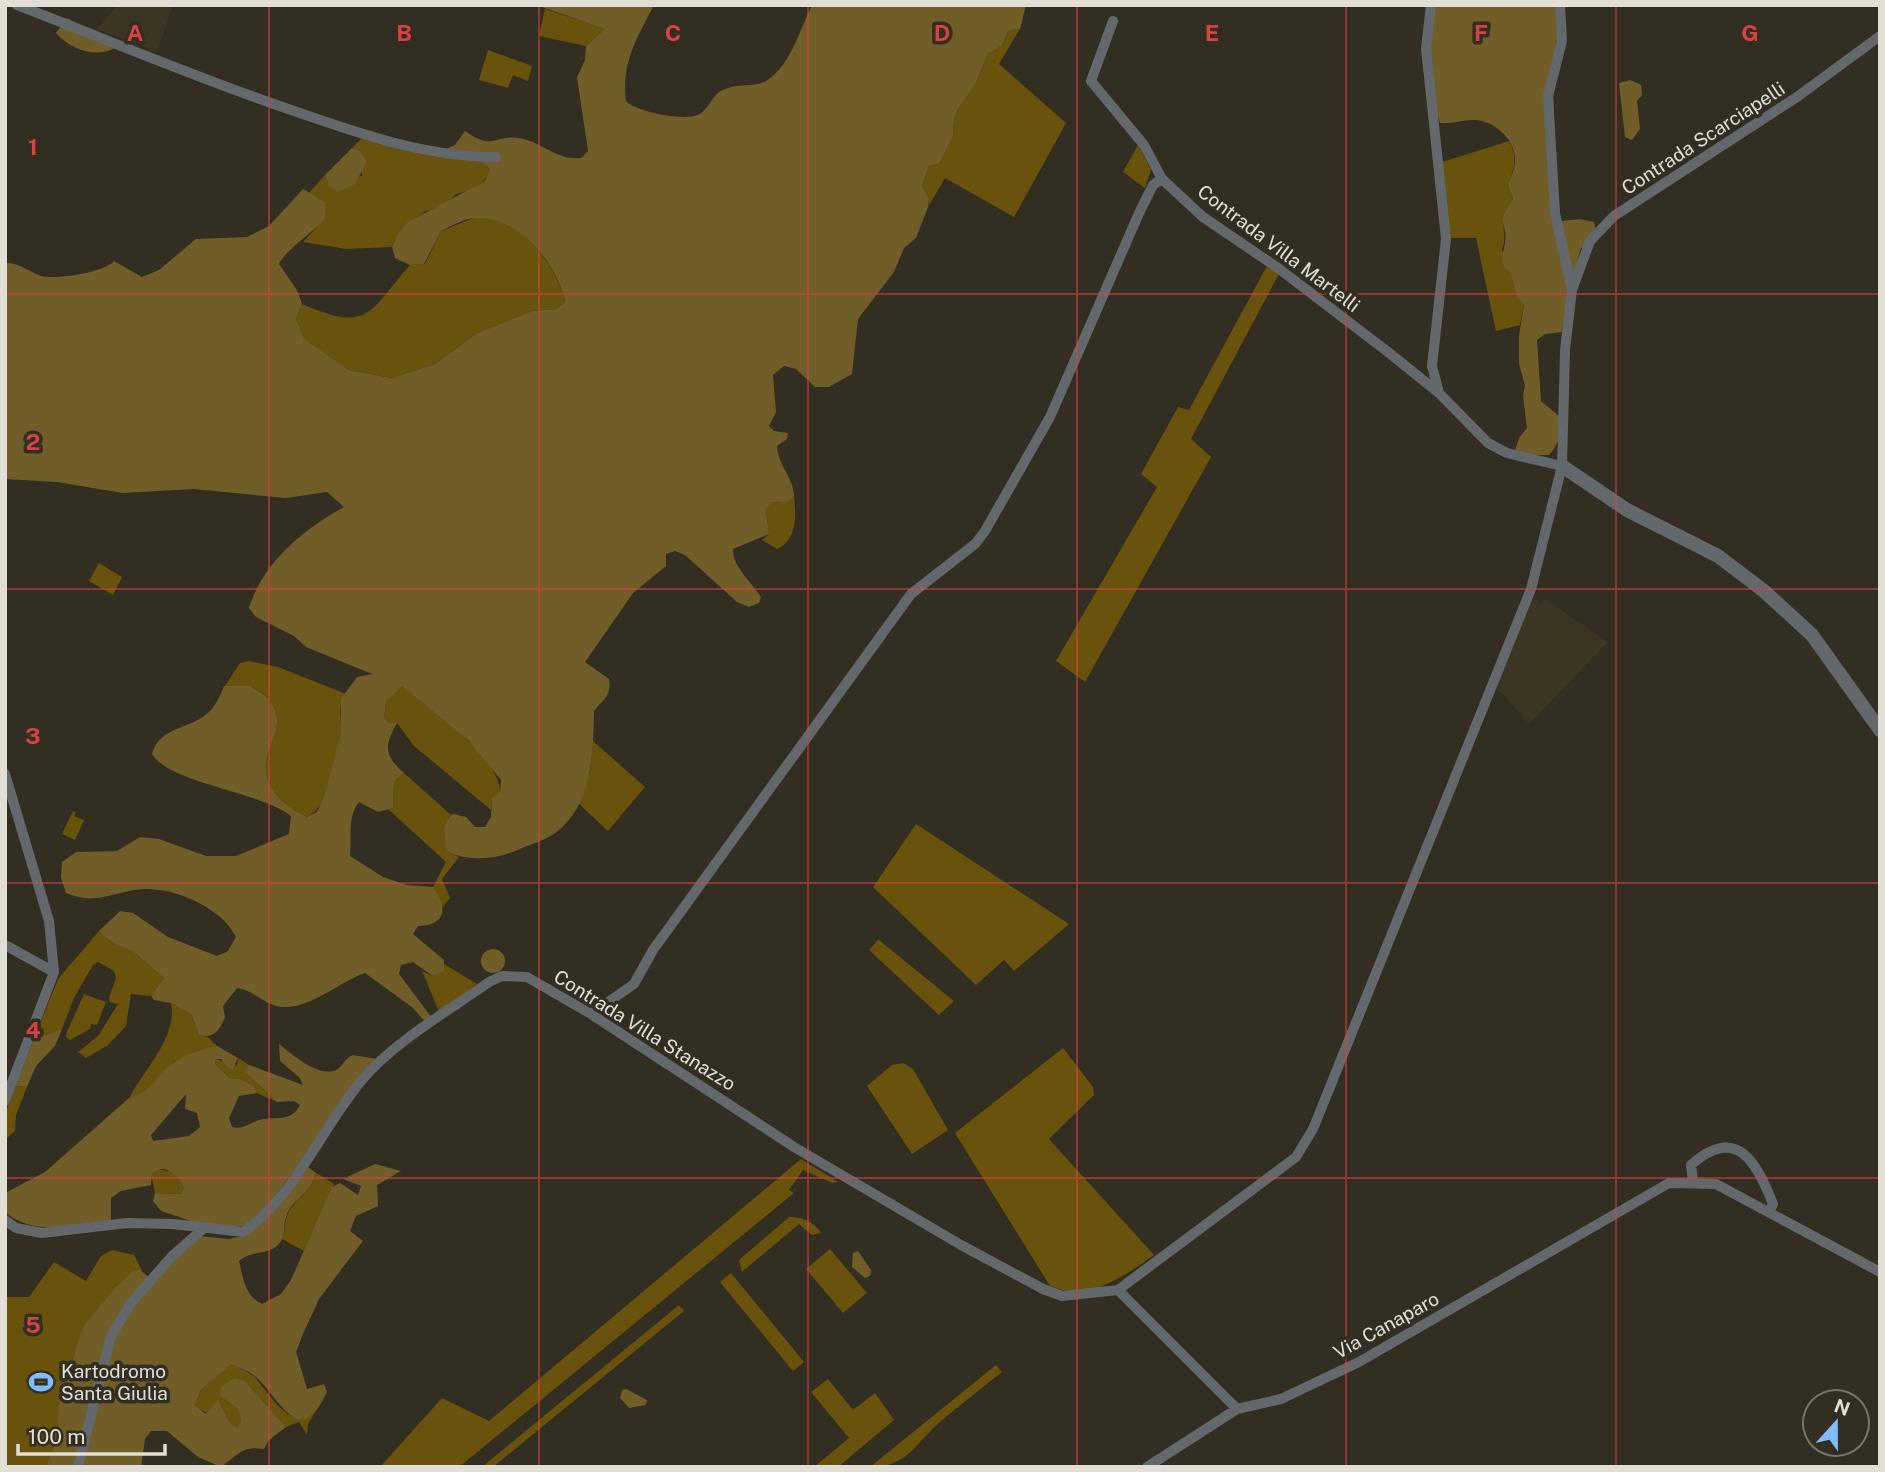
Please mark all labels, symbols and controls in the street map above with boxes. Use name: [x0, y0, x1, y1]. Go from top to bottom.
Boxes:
text: A: [127, 19, 144, 46]
text: B: [396, 19, 412, 46]
text: C: [665, 19, 681, 46]
text: D: [934, 19, 950, 46]
text: E: [1205, 19, 1219, 46]
text: F: [1474, 19, 1488, 46]
text: G: [1741, 19, 1759, 46]
street label: Contrada Scarciapelli: [1617, 77, 1789, 199]
text: 1: [28, 133, 38, 160]
street label: Contrada Villa Martelli: [1194, 180, 1364, 316]
text: 2: [26, 428, 40, 455]
text: 3: [25, 722, 41, 749]
street label: Contrada Villa Stanazzo: [550, 965, 740, 1095]
text: 4: [25, 1016, 41, 1043]
street label: Via Canaparo: [1329, 1287, 1443, 1363]
text: 5: [25, 1311, 41, 1338]
place label: Kartodromo Santa Giulia: [61, 1360, 168, 1404]
sports icon: Kartodromo Santa Giulia: [27, 1368, 55, 1396]
north arrow: [1801, 1388, 1871, 1458]
text: N: [1831, 1394, 1853, 1420]
scale bar: [18, 1412, 164, 1456]
text: 100 m: [28, 1424, 85, 1449]

